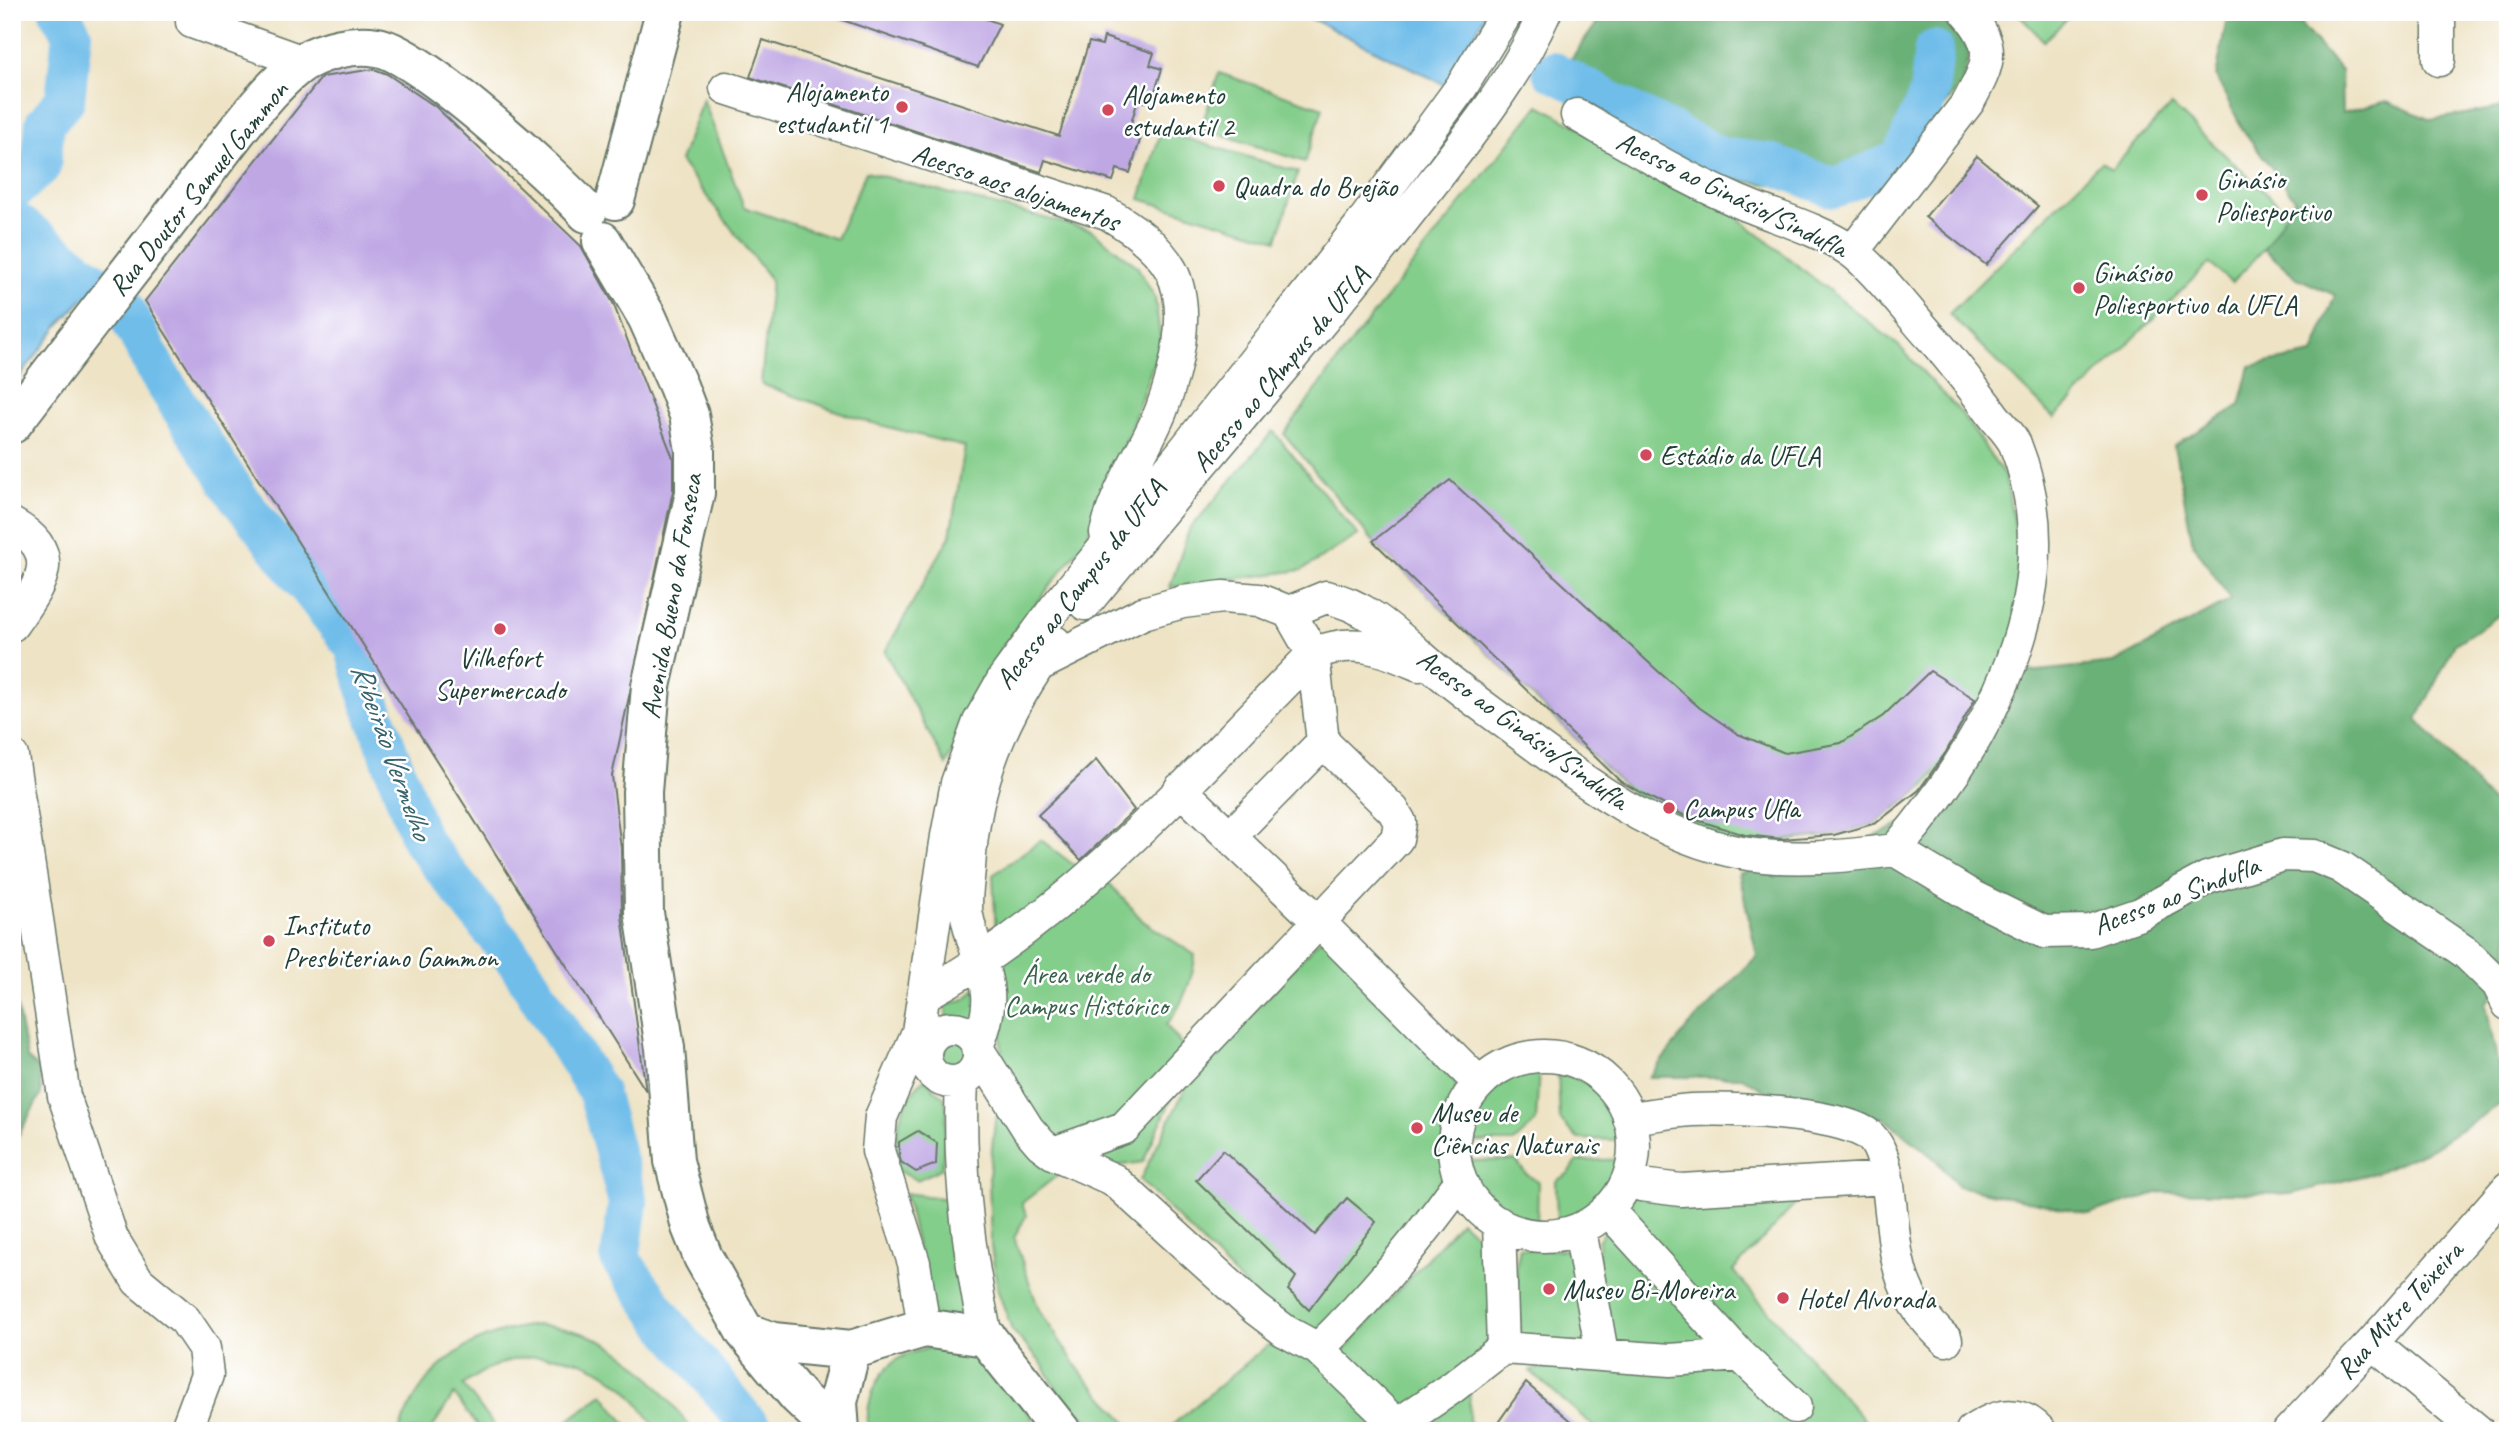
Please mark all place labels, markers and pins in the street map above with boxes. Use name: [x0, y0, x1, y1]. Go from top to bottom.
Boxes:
place label: Alojamento estudantil 1: [776, 74, 890, 141]
place label: Alojamento estudantil 2: [1122, 77, 1236, 144]
marker: Alojamento estudantil 1: [894, 99, 910, 115]
marker: Alojamento estudantil 2: [1100, 102, 1116, 118]
place label: Ginásio Poliesportivo: [2216, 162, 2333, 229]
place label: Quadra do Brejão: [1233, 169, 1399, 204]
marker: Quadra do Brejão: [1211, 178, 1227, 194]
marker: Ginásio Poliesportivo: [2194, 187, 2210, 203]
place label: Ginásioo Poliesportivo da UFLA: [2093, 255, 2298, 322]
marker: Ginásioo Poliesportivo da UFLA: [2071, 280, 2087, 296]
place label: Estádio da UFLA: [1660, 438, 1821, 473]
marker: Estádio da UFLA: [1638, 447, 1654, 463]
marker: Vilhefort Supermercado: [492, 621, 508, 637]
place label: Vilhefort Supermercado: [435, 640, 569, 707]
place label: Campus Ufla: [1683, 791, 1802, 826]
marker: Campus Ufla: [1661, 800, 1677, 816]
place label: Instituto Presbiteriano Gammon: [283, 908, 499, 975]
marker: Instituto Presbiteriano Gammon: [261, 933, 277, 949]
place label: Museu de Ciências Naturais: [1431, 1095, 1600, 1162]
marker: Museu de Ciências Naturais: [1409, 1120, 1425, 1136]
place label: Museu Bi-Moreira: [1563, 1272, 1736, 1307]
marker: Museu Bi-Moreira: [1541, 1281, 1557, 1297]
place label: Hotel Alvorada: [1797, 1281, 1937, 1316]
marker: Hotel Alvorada: [1775, 1290, 1791, 1306]

